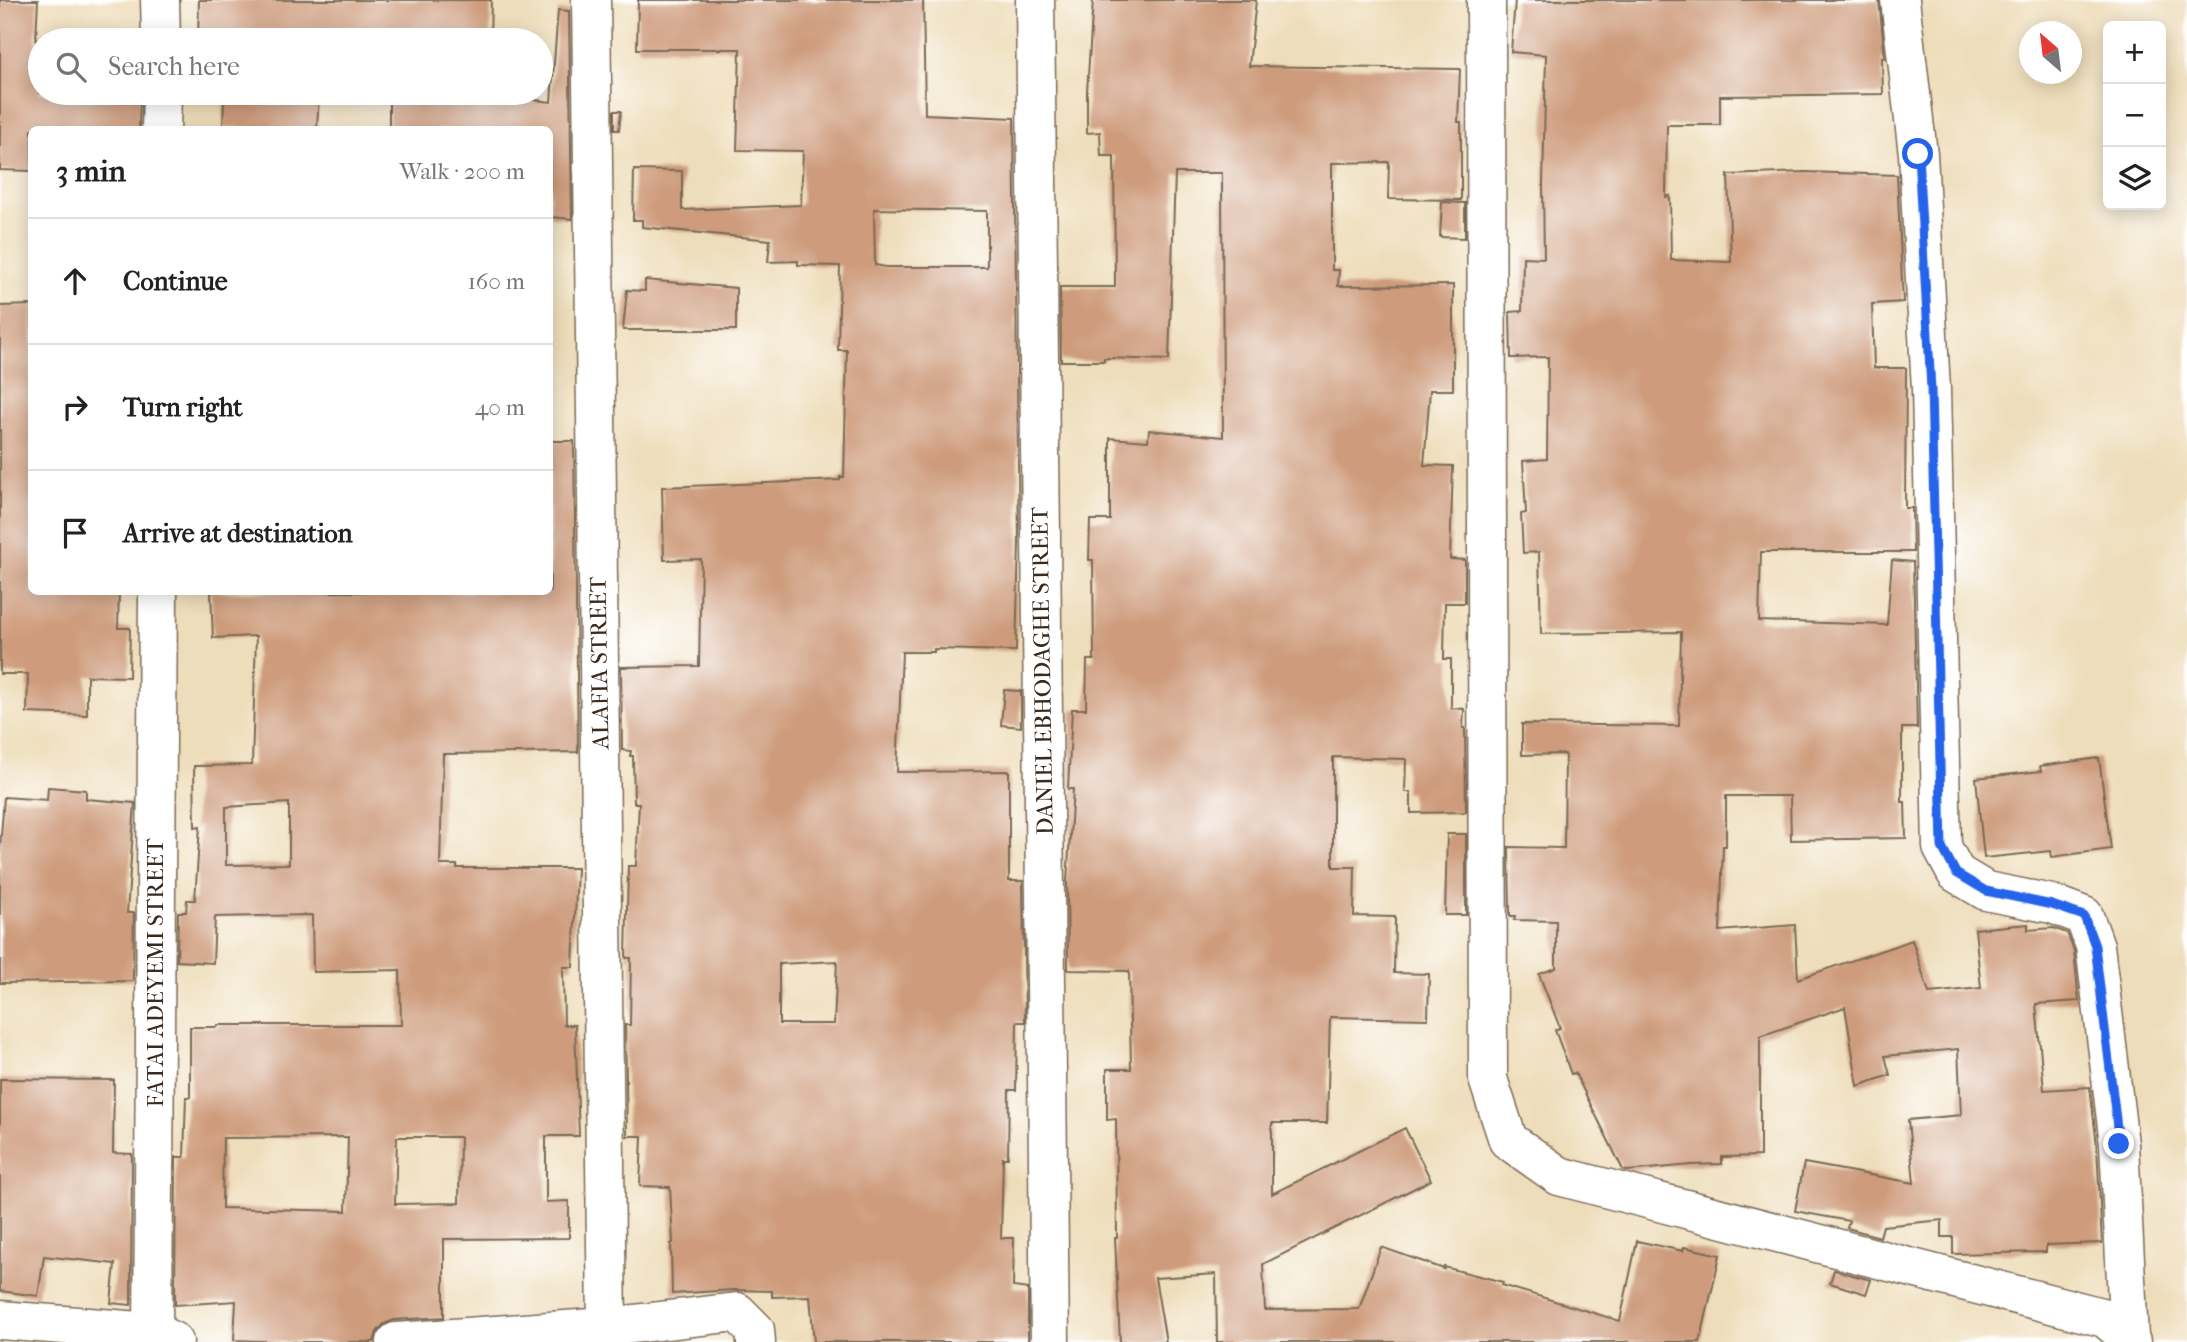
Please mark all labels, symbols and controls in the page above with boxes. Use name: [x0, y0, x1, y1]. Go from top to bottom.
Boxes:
north arrow: [2019, 21, 2082, 84]
map controls: [2103, 21, 2166, 210]
button: +: [2103, 21, 2166, 84]
search box: [28, 28, 553, 105]
icon: search: [52, 48, 90, 86]
text: Search here: [108, 51, 240, 82]
button: −: [2103, 84, 2166, 147]
route start: [1902, 138, 1933, 169]
button: layers: [2103, 147, 2166, 210]
text: 3 min: [56, 154, 126, 189]
text: Walk · 200 m: [399, 158, 525, 185]
icon: ahead: [56, 262, 94, 300]
text: Continue: [123, 266, 228, 297]
text: 160 m: [468, 268, 525, 295]
icon: right: [56, 388, 94, 426]
text: Turn right: [123, 392, 243, 423]
text: 40 m: [475, 394, 525, 421]
street label: DANIEL EBHODAGHE STREET: [1026, 506, 1059, 835]
icon: arrive: [56, 514, 94, 552]
text: Arrive at destination: [123, 518, 353, 549]
street label: ALAFIA STREET: [584, 576, 615, 751]
street label: FATAI ADEYEMI STREET: [142, 838, 169, 1107]
route end: [2103, 1128, 2134, 1159]

